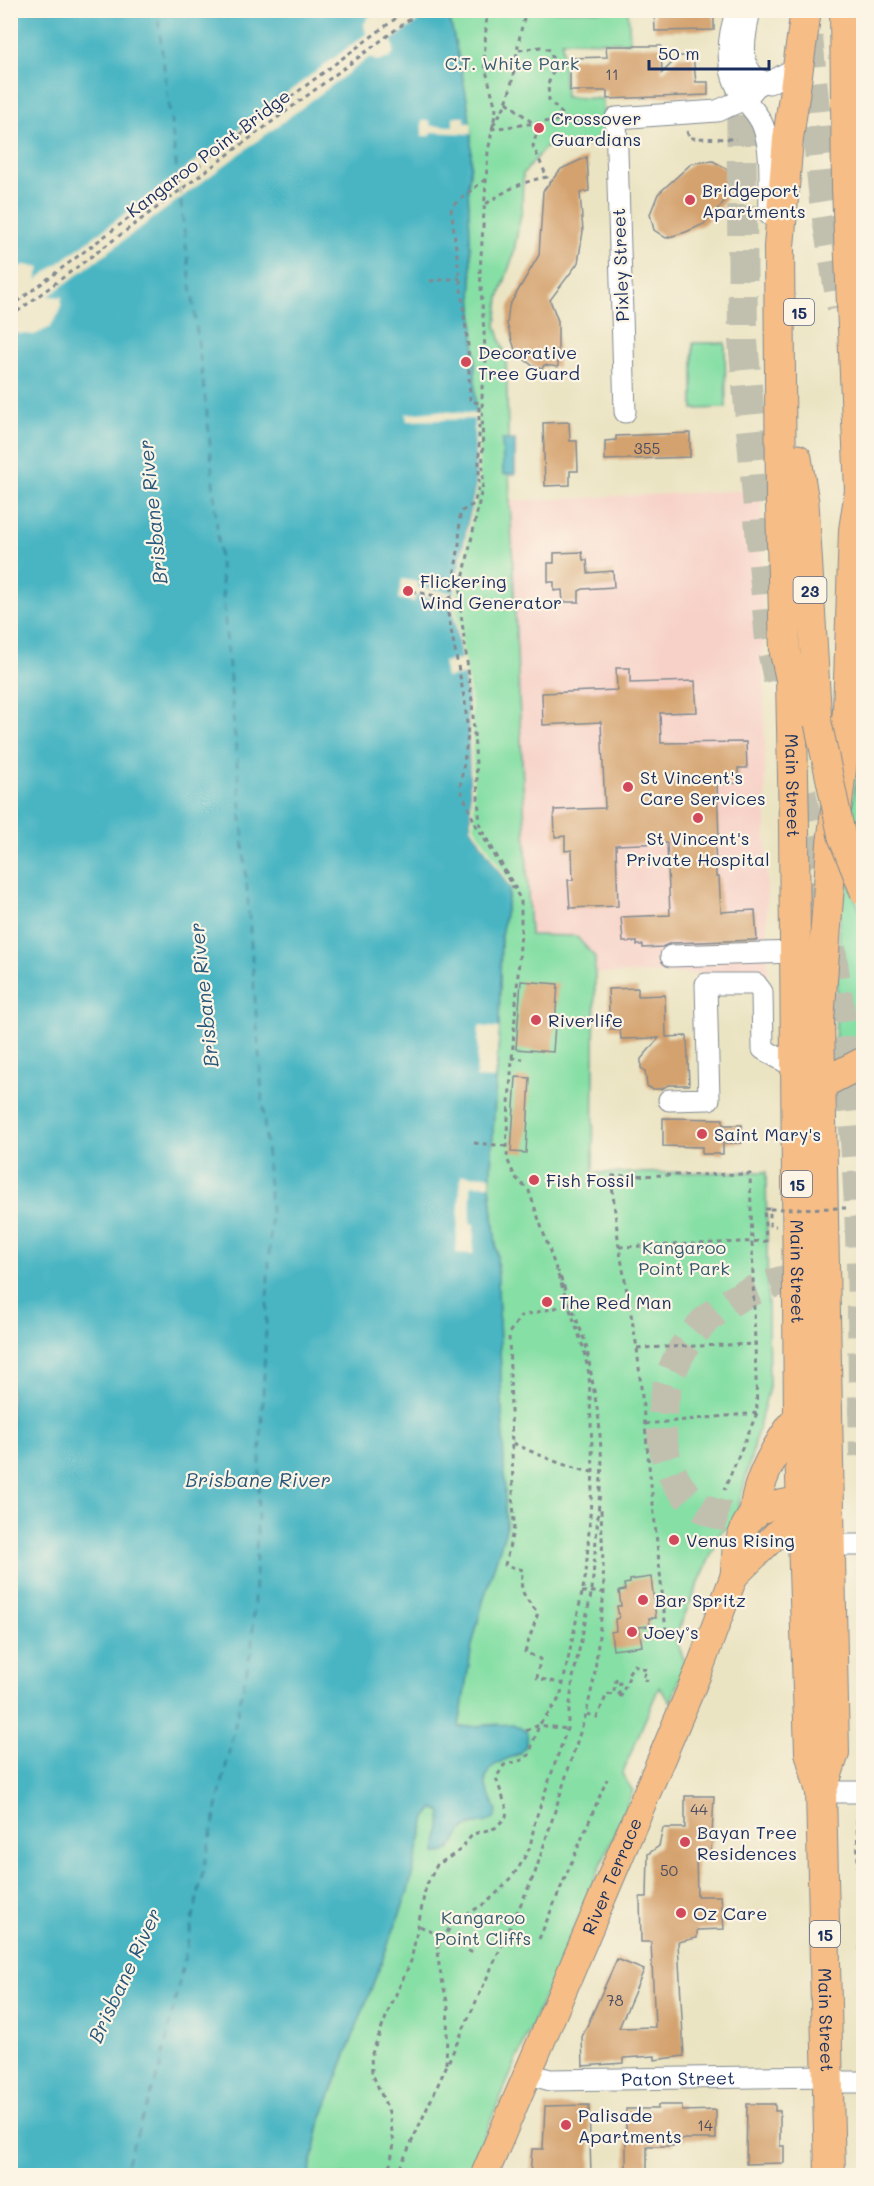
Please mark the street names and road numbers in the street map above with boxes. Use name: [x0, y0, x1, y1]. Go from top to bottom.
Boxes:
street label: Kangaroo Point Bridge: [121, 83, 295, 223]
street label: Pixley Street: [606, 208, 634, 322]
road number: 15: [784, 299, 814, 325]
road number: 23: [794, 577, 826, 603]
street label: Main Street: [780, 733, 806, 838]
road number: 15: [782, 1171, 812, 1197]
street label: Main Street: [785, 1219, 810, 1324]
street label: River Terrace: [576, 1814, 647, 1938]
road number: 15: [810, 1921, 840, 1947]
street label: Main Street: [813, 1967, 840, 2072]
street label: Paton Street: [621, 2065, 735, 2091]

